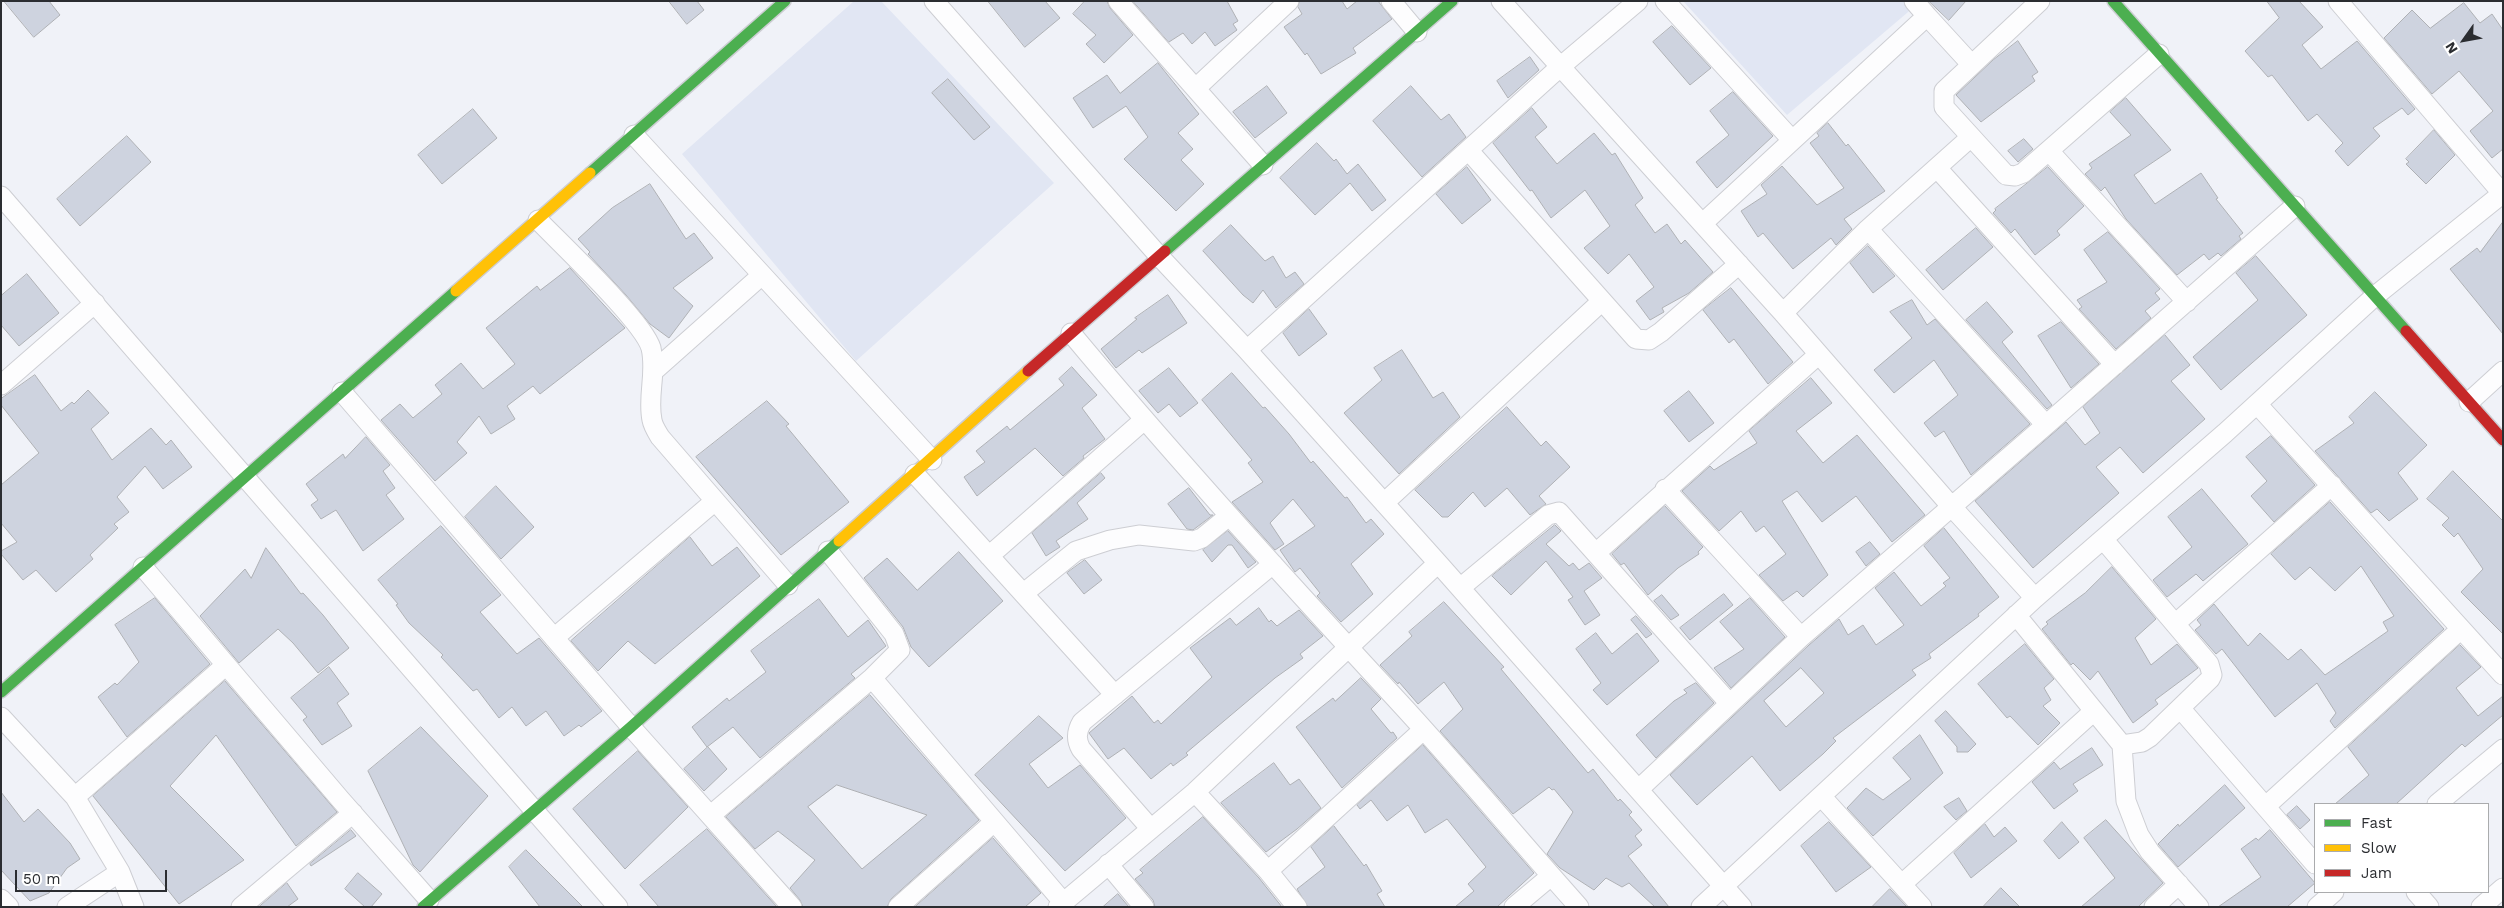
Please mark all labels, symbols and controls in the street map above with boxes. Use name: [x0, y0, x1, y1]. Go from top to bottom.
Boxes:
north arrow: [2439, 15, 2489, 65]
text: N: [2442, 39, 2461, 57]
legend: [2314, 803, 2489, 893]
text: Fast: [2361, 814, 2392, 832]
text: Slow: [2361, 839, 2397, 857]
scale bar: [18, 860, 170, 892]
text: Jam: [2361, 864, 2392, 882]
text: 50 m: [23, 870, 60, 888]

